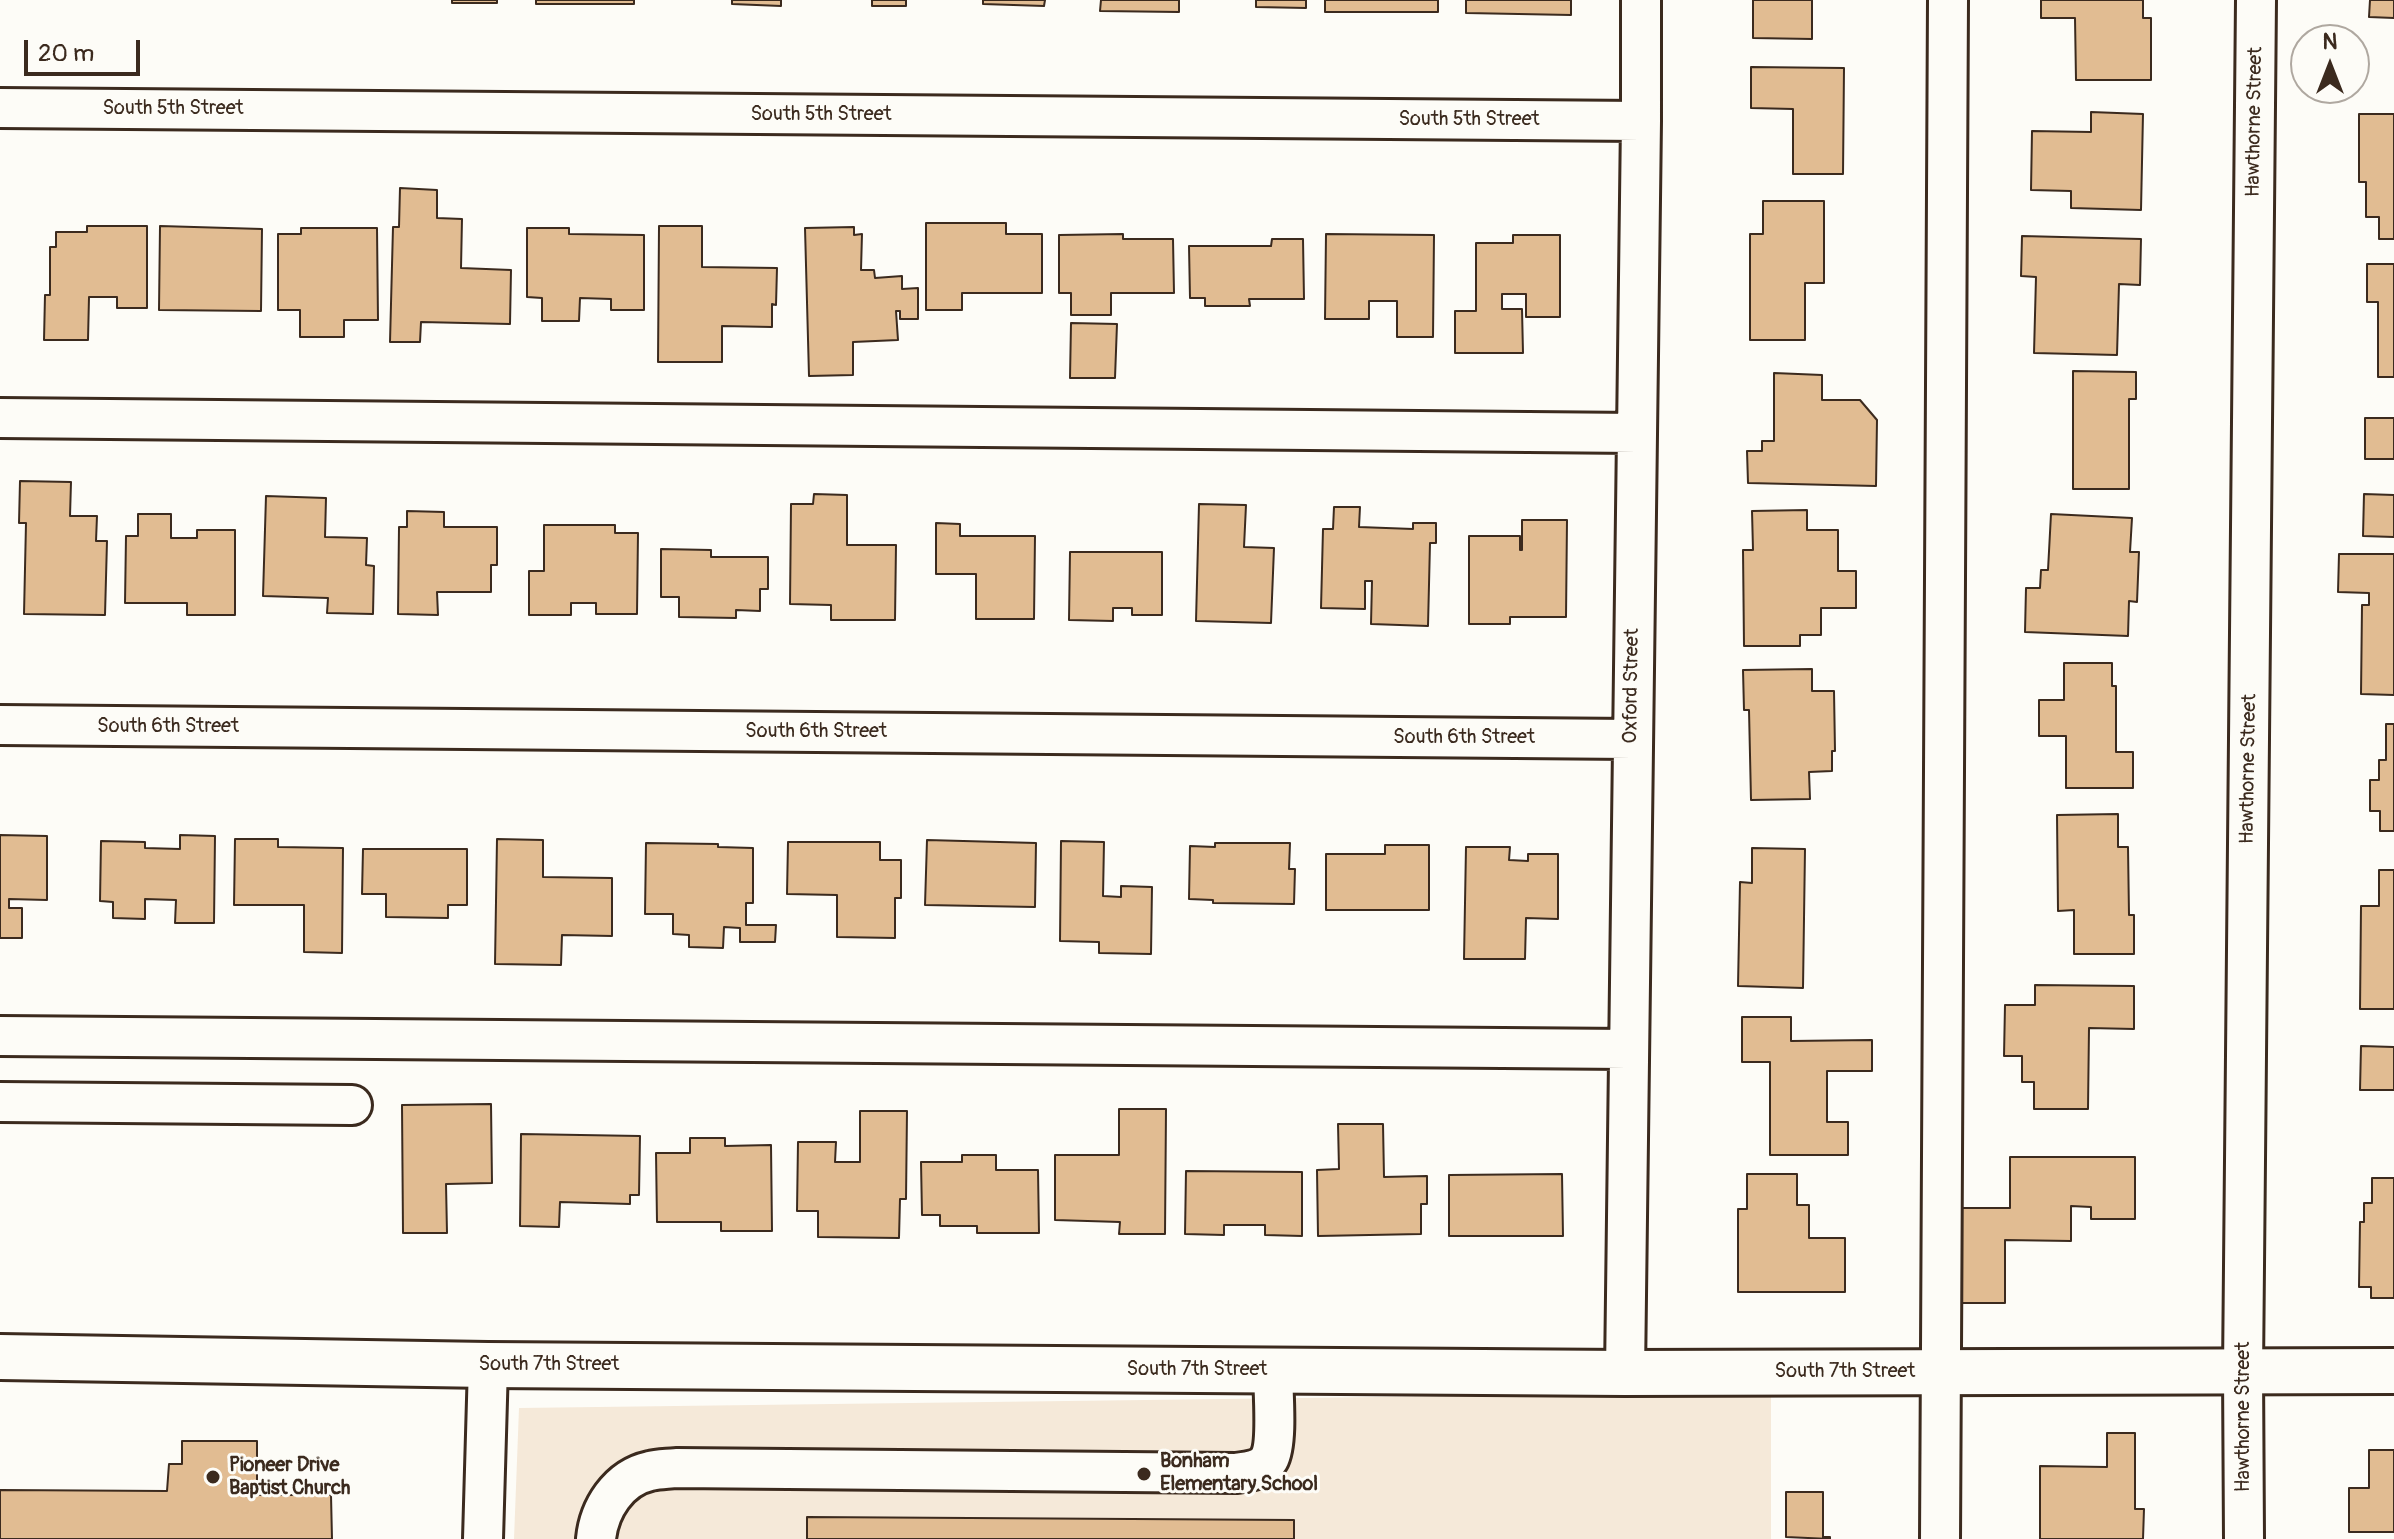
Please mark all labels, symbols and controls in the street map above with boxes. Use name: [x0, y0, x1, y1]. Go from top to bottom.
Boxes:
scale bar: [28, 24, 144, 74]
north arrow: [2290, 24, 2370, 104]
text: N: [2323, 28, 2337, 56]
text: 20 m: [38, 39, 94, 68]
street label: Hawthorne Street: [2242, 47, 2268, 197]
street label: South 5th Street: [102, 97, 244, 121]
street label: South 5th Street: [750, 103, 892, 127]
street label: South 5th Street: [1398, 108, 1540, 132]
street label: Oxford Street: [1619, 628, 1645, 744]
street label: Hawthorne Street: [2236, 694, 2262, 844]
street label: South 6th Street: [97, 715, 239, 739]
street label: South 6th Street: [745, 720, 887, 744]
street label: South 6th Street: [1393, 726, 1535, 750]
street label: Hawthorne Street: [2232, 1342, 2256, 1492]
street label: South 7th Street: [479, 1353, 619, 1377]
street label: South 7th Street: [1127, 1358, 1267, 1382]
street label: South 7th Street: [1775, 1360, 1915, 1384]
place label: Bonham Elementary School: [1160, 1450, 1318, 1497]
place label: Pioneer Drive Baptist Church: [229, 1454, 350, 1501]
marker: Bonham Elementary School: [1135, 1465, 1153, 1483]
marker: Pioneer Drive Baptist Church: [204, 1468, 222, 1486]

